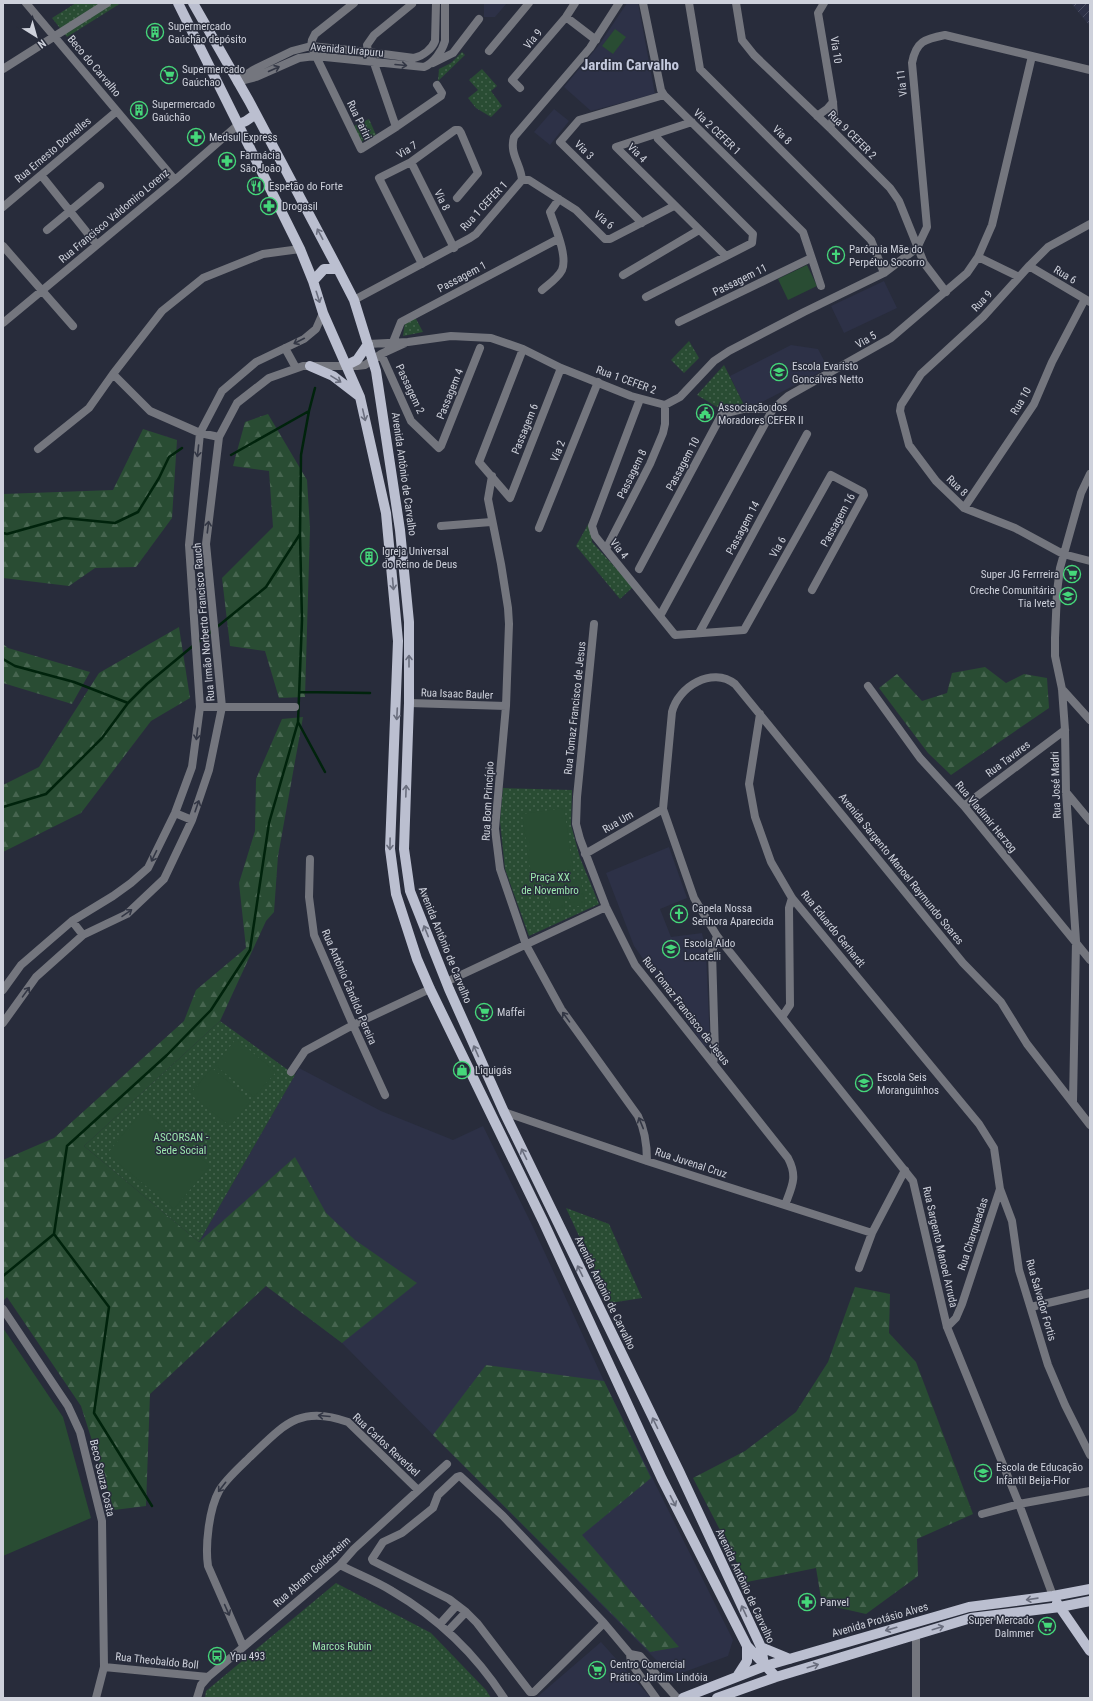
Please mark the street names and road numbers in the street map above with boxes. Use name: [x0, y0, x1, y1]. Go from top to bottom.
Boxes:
street label: Via 9: [521, 26, 545, 52]
street label: Beco do Carvalho: [65, 33, 124, 100]
street label: Via 10: [827, 35, 845, 65]
street label: Avenida Uirapuru: [310, 40, 384, 60]
street label: Via 11: [894, 69, 910, 97]
street label: Rua Pariri: [344, 98, 374, 142]
street label: Via 2 CEFER 1: [691, 106, 743, 158]
street label: Rua 9 CEFER 2: [825, 108, 879, 162]
street label: Rua Ernesto Dornelles: [12, 114, 94, 186]
street label: Via 8: [770, 123, 794, 147]
street label: Via 3: [572, 138, 596, 162]
street label: Via 7: [394, 139, 420, 161]
street label: Via 4: [625, 141, 650, 166]
street label: Rua Francisco Valdomiro Lorenz: [56, 166, 172, 266]
street label: Rua 1 CEFER 1: [458, 178, 510, 234]
street label: Via 8: [431, 187, 453, 213]
street label: Via 6: [591, 208, 617, 232]
street label: Passagem 1: [435, 259, 489, 295]
street label: Passagem 11: [711, 261, 769, 299]
street label: Rua 6: [1051, 263, 1079, 287]
street label: Rua 9: [969, 288, 995, 314]
street label: Via 5: [853, 329, 879, 351]
street label: Passagem 2: [393, 362, 427, 416]
street label: Rua 1 CEFER 2: [594, 363, 658, 397]
street label: Passagem 4: [434, 366, 466, 421]
street label: Rua 10: [1008, 385, 1034, 417]
street label: Passagem 6: [509, 402, 541, 456]
street label: Avenida Antônio de Carvalho: [389, 411, 419, 537]
street label: Passagem 10: [663, 435, 703, 493]
street label: Via 2: [548, 438, 568, 464]
street label: Passagem 8: [614, 447, 650, 501]
street label: Rua 8: [944, 473, 970, 499]
street label: Passagem 16: [818, 491, 858, 549]
street label: Passagem 14: [723, 498, 763, 557]
street label: Via 6: [767, 534, 789, 560]
street label: Via 4: [607, 536, 631, 562]
street label: Rua Irmão Norberto Francisco Rauch: [191, 542, 217, 702]
street label: Rua Tomaz Francisco de Jesus: [562, 641, 588, 775]
street label: Rua Isaac Bauler: [421, 686, 494, 702]
street label: Rua Tavares: [983, 738, 1033, 780]
street label: Rua José Madri: [1048, 751, 1064, 819]
street label: Rua Bom Princípio: [479, 760, 497, 841]
street label: Rua Vladimir Herzog: [953, 779, 1019, 855]
street label: Avenida Sargento Manoel Raymundo Soares: [836, 791, 966, 947]
street label: Rua Um: [600, 808, 636, 836]
street label: Avenida Antônio de Carvalho: [416, 885, 475, 1006]
street label: Rua Eduardo Gerhardt: [798, 888, 868, 970]
street label: Rua Antônio Cândido Pereira: [319, 927, 379, 1047]
street label: Rua Tomaz Francisco de Jesus: [640, 954, 732, 1068]
street label: Rua Juvenal Cruz: [653, 1145, 729, 1181]
street label: Rua Sargento Manoel Arruda: [920, 1185, 960, 1309]
street label: Rua Charqueadas: [955, 1196, 991, 1272]
street label: Avenida Antônio de Carvalho: [572, 1234, 638, 1352]
street label: Rua Salvador Fortis: [1023, 1258, 1059, 1342]
street label: Rua Carlos Reverbel: [350, 1411, 422, 1479]
street label: Beco Souza Costa: [87, 1438, 117, 1518]
street label: Avenida Antônio de Carvalho: [713, 1527, 777, 1646]
street label: Rua Abram Goldszteim: [271, 1534, 353, 1610]
street label: Avenida Protásio Alves: [830, 1600, 930, 1640]
street label: Rua Theobaldo Boll: [115, 1650, 199, 1672]

